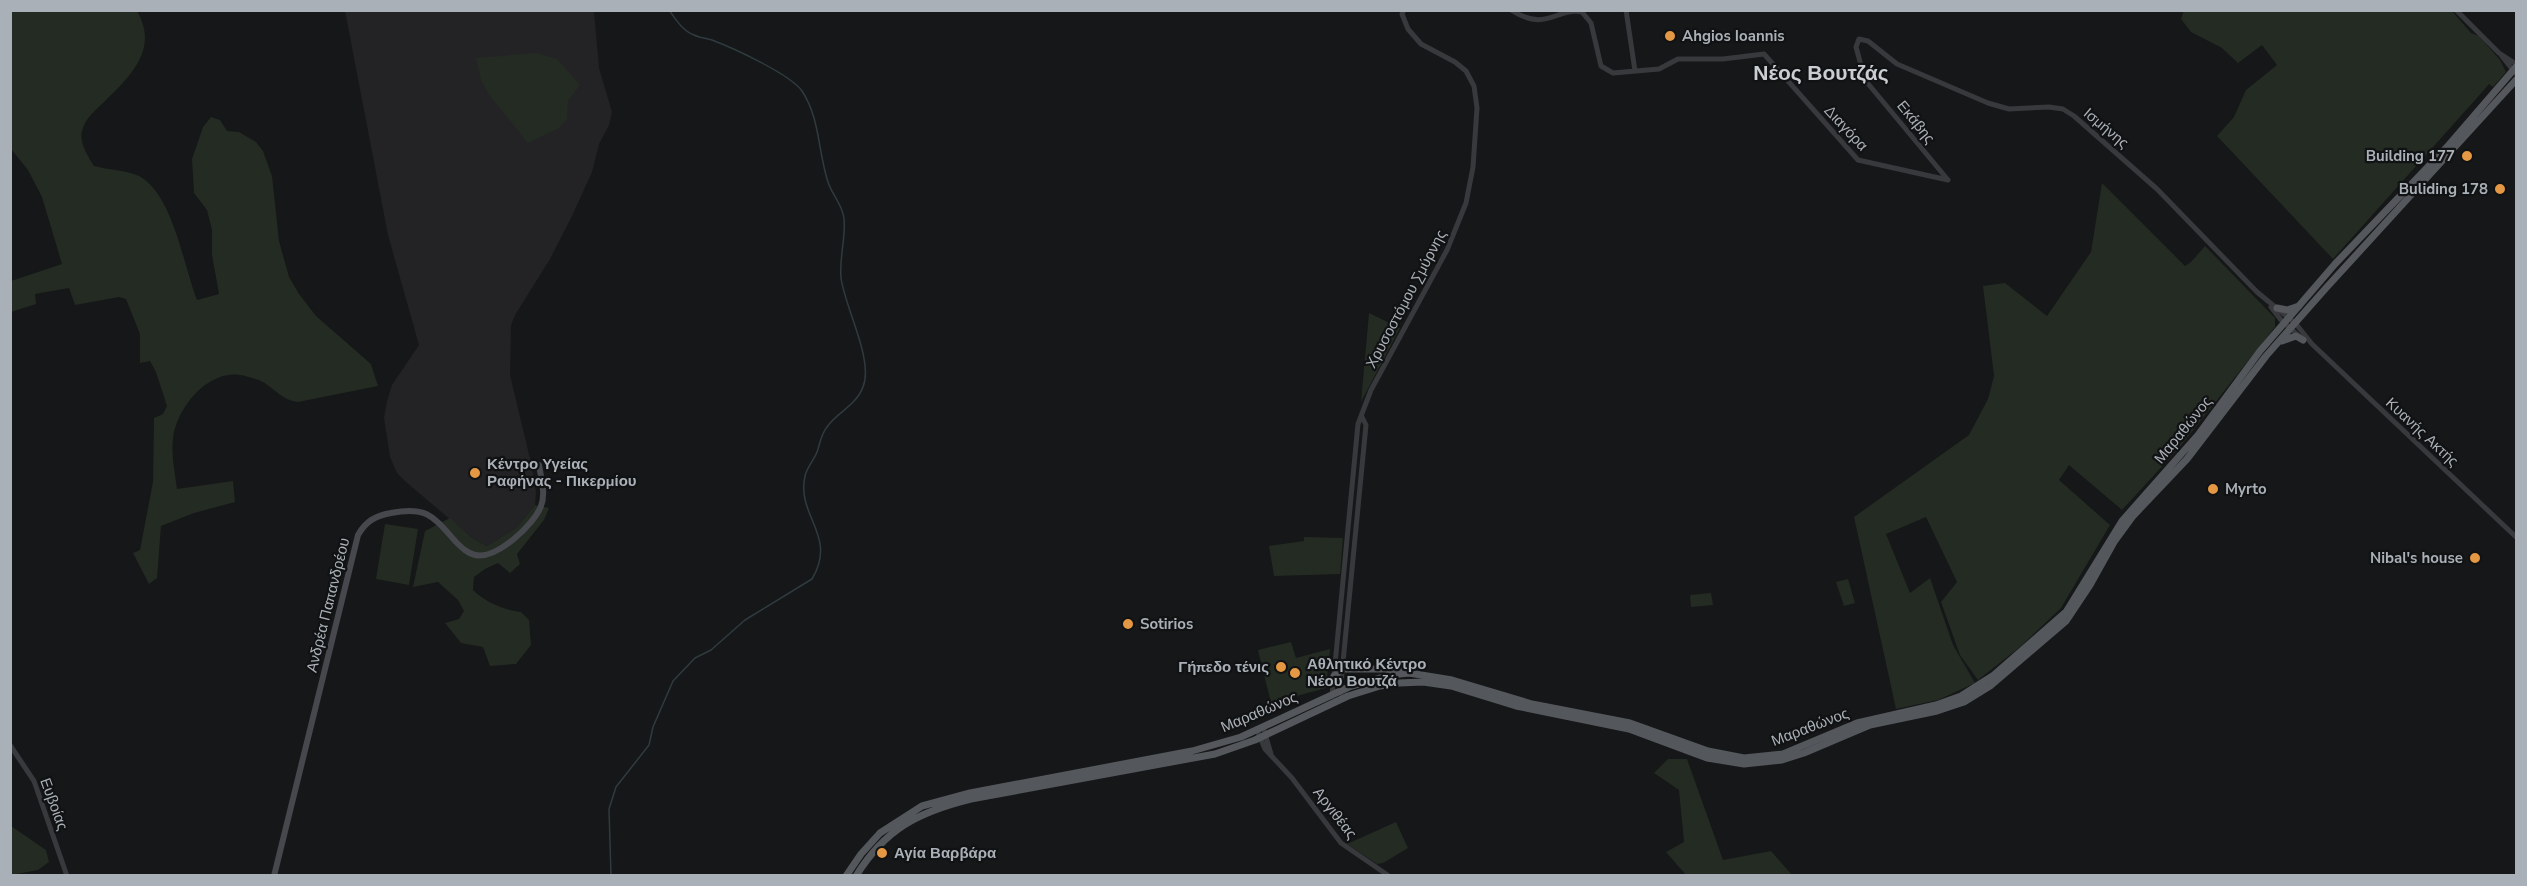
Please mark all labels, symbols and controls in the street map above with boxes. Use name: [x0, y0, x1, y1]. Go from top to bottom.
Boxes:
place label: Ahgios Ioannis: [1682, 26, 1785, 46]
marker: Ahgios Ioannis: [1663, 29, 1677, 43]
district label: Νέος Βουτζάς: [1753, 59, 1889, 87]
street label: Εκάβης: [1892, 96, 1940, 148]
street label: Διαγόρα: [1820, 101, 1873, 156]
street label: Ισμήνης: [2079, 103, 2133, 153]
place label: Building 177: [2366, 146, 2455, 166]
marker: Building 177: [2460, 149, 2474, 163]
place label: Buliding 178: [2399, 179, 2488, 199]
marker: Buliding 178: [2493, 182, 2507, 196]
street label: Χρυσοστόμου Σμύρνης: [1361, 226, 1451, 372]
street label: Μαραθώνος: [2150, 392, 2216, 468]
street label: Κυανής Ακτής: [2381, 393, 2463, 471]
place label: Κέντρο Υγείας Ραφήνας - Πικερμίου: [487, 454, 637, 491]
marker: Κέντρο Υγείας Ραφήνας - Πικερμίου: [468, 466, 482, 480]
place label: Myrto: [2225, 479, 2267, 499]
marker: Myrto: [2206, 482, 2220, 496]
street label: Ανδρέα Παπανδρέου: [302, 536, 354, 674]
place label: Nibal's house: [2370, 548, 2463, 568]
marker: Nibal's house: [2468, 551, 2482, 565]
place label: Sotirios: [1140, 614, 1193, 634]
marker: Sotirios: [1121, 617, 1135, 631]
place label: Αθλητικό Κέντρο Νέου Βουτζά: [1307, 654, 1426, 691]
place label: Γήπεδο τένις: [1178, 657, 1269, 677]
marker: Γήπεδο τένις: [1274, 660, 1288, 674]
marker: Αθλητικό Κέντρο Νέου Βουτζά: [1288, 666, 1302, 680]
street label: Μαραθώνος: [1218, 687, 1300, 737]
street label: Μαραθώνος: [1768, 703, 1852, 751]
street label: Ευβοίας: [35, 775, 73, 833]
street label: Αργιθέας: [1309, 783, 1361, 843]
place label: Αγία Βαρβάρα: [894, 843, 997, 863]
marker: Αγία Βαρβάρα: [875, 846, 889, 860]

